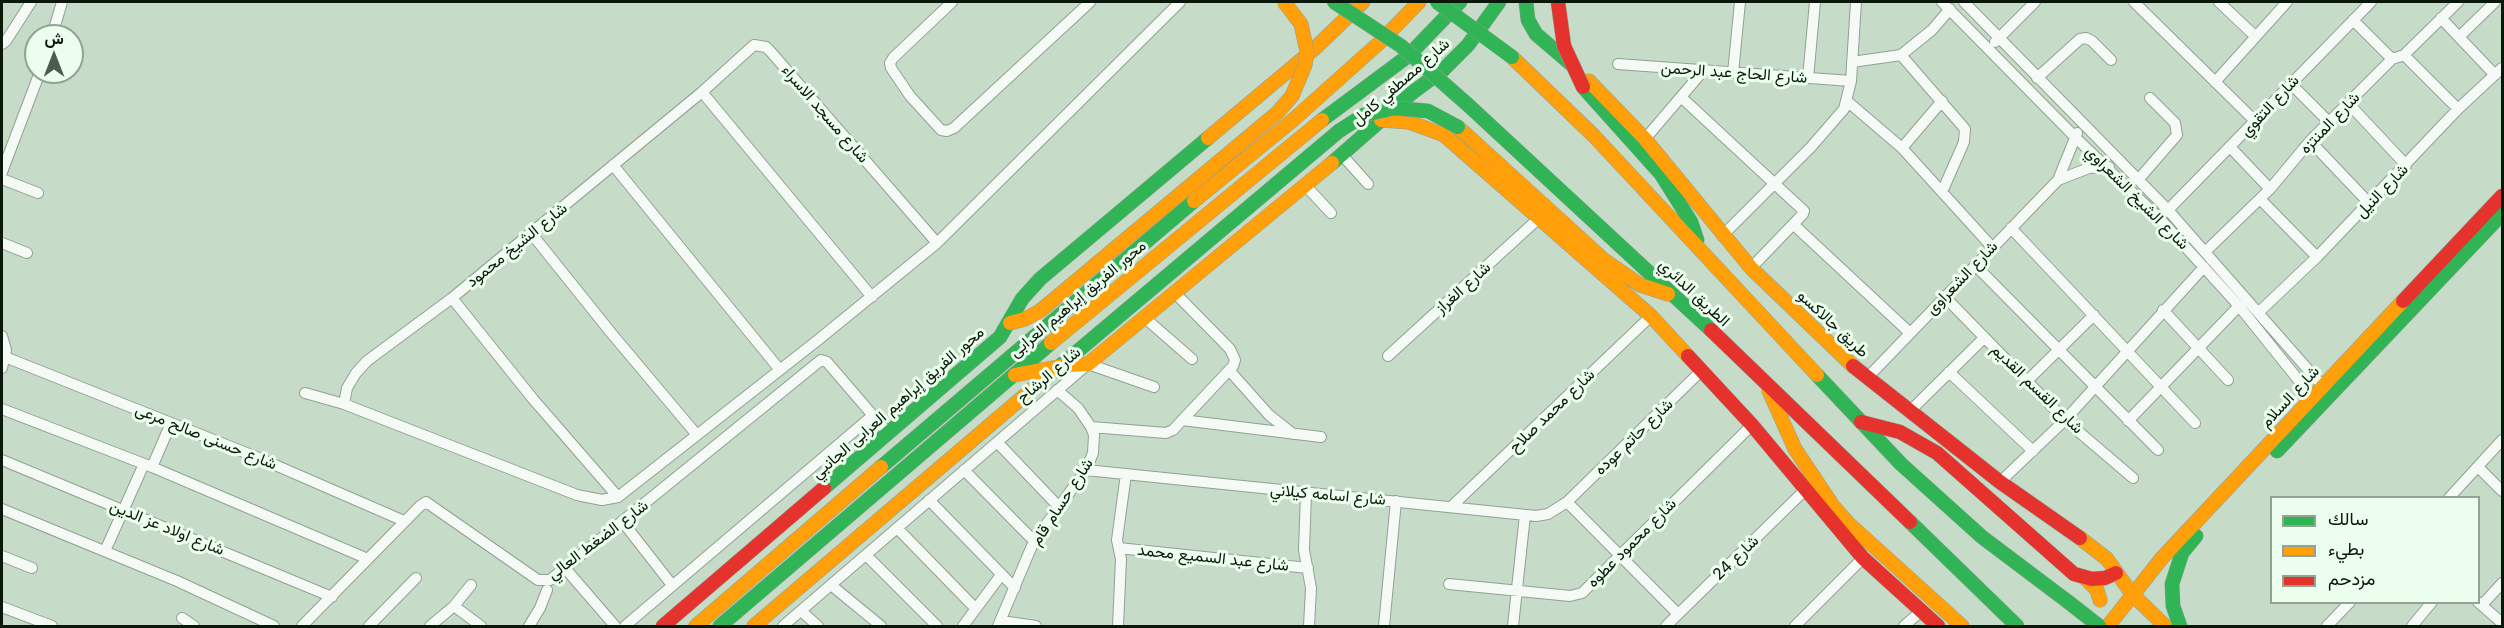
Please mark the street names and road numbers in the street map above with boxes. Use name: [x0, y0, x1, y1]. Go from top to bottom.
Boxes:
street label: شارع مصطفي كامل: [1348, 34, 1454, 130]
street label: شارع الحاج عبد الرحمن: [1660, 58, 1808, 88]
street label: شارع مسجد الاسراء: [777, 61, 873, 167]
street label: شارع التقوي: [2237, 71, 2303, 141]
street label: شارع المنتزه: [2296, 88, 2364, 158]
street label: شارع الشيخ الشعراوي: [2081, 142, 2193, 254]
street label: شارع النيل: [2352, 160, 2412, 222]
street label: شارع الشيخ محمود: [463, 198, 571, 292]
street label: محور الفريق إبراهيم العرابى: [1006, 236, 1150, 362]
street label: شارع الشعراوى: [1922, 237, 2002, 319]
street label: الطريق الدائري: [1655, 255, 1733, 331]
street label: شارع الغراز: [1431, 258, 1495, 318]
street label: طريق جالاكسو: [1793, 286, 1873, 362]
street label: محور الفريق إبراهيم العرابى الجانبي: [808, 323, 988, 483]
street label: شارع القسم القديم: [1987, 340, 2087, 438]
street label: شارع الرشاح: [1013, 343, 1085, 407]
street label: شارع السلام: [2256, 362, 2324, 432]
street label: شارع محمد صلاح: [1505, 365, 1599, 457]
street label: شارع حاتم عوده: [1591, 395, 1677, 479]
street label: شارع حسنى صالح مرعى: [132, 400, 280, 474]
street label: شارع حسام قام: [1027, 455, 1097, 549]
street label: شارع اسامه كيلاني: [1269, 480, 1387, 510]
street label: شارع محمود عطوه: [1583, 494, 1681, 592]
street label: شارع اولاد عز الدين: [107, 496, 227, 560]
street label: شارع الضغط العالي: [544, 496, 652, 584]
street label: شارع 24: [1709, 531, 1763, 585]
street label: شارع عبد السميع محمد: [1136, 540, 1290, 576]

